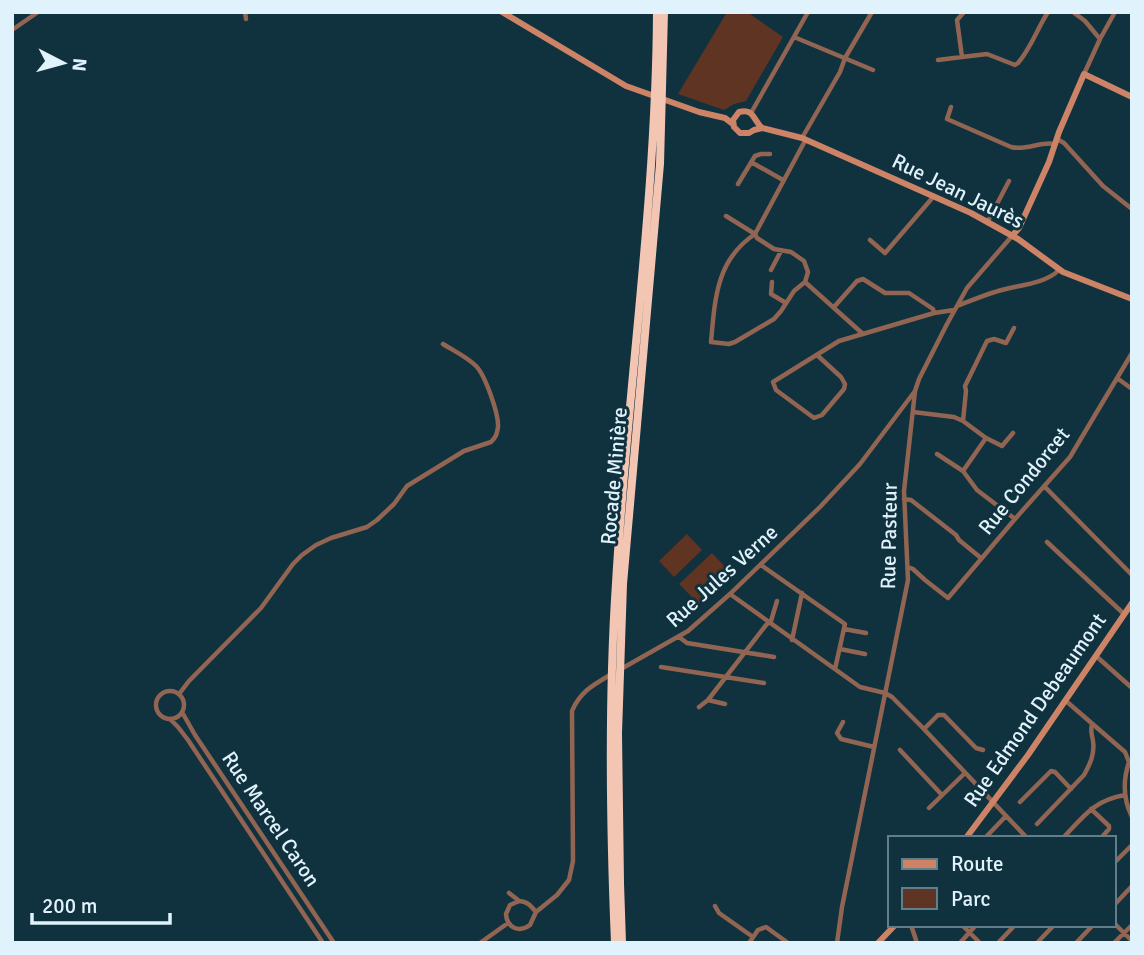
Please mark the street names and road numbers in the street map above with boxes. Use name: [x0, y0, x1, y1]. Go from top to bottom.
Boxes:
street label: Rue Jean Jaurès: [888, 148, 1028, 234]
street label: Rocade Minière: [595, 406, 633, 546]
street label: Rue Condorcet: [973, 422, 1075, 540]
street label: Rue Pasteur: [875, 482, 903, 590]
street label: Rue Jules Verne: [661, 519, 783, 633]
street label: Rue Edmond Debeaumont: [958, 608, 1112, 812]
street label: Rue Marcel Caron: [216, 746, 326, 892]

